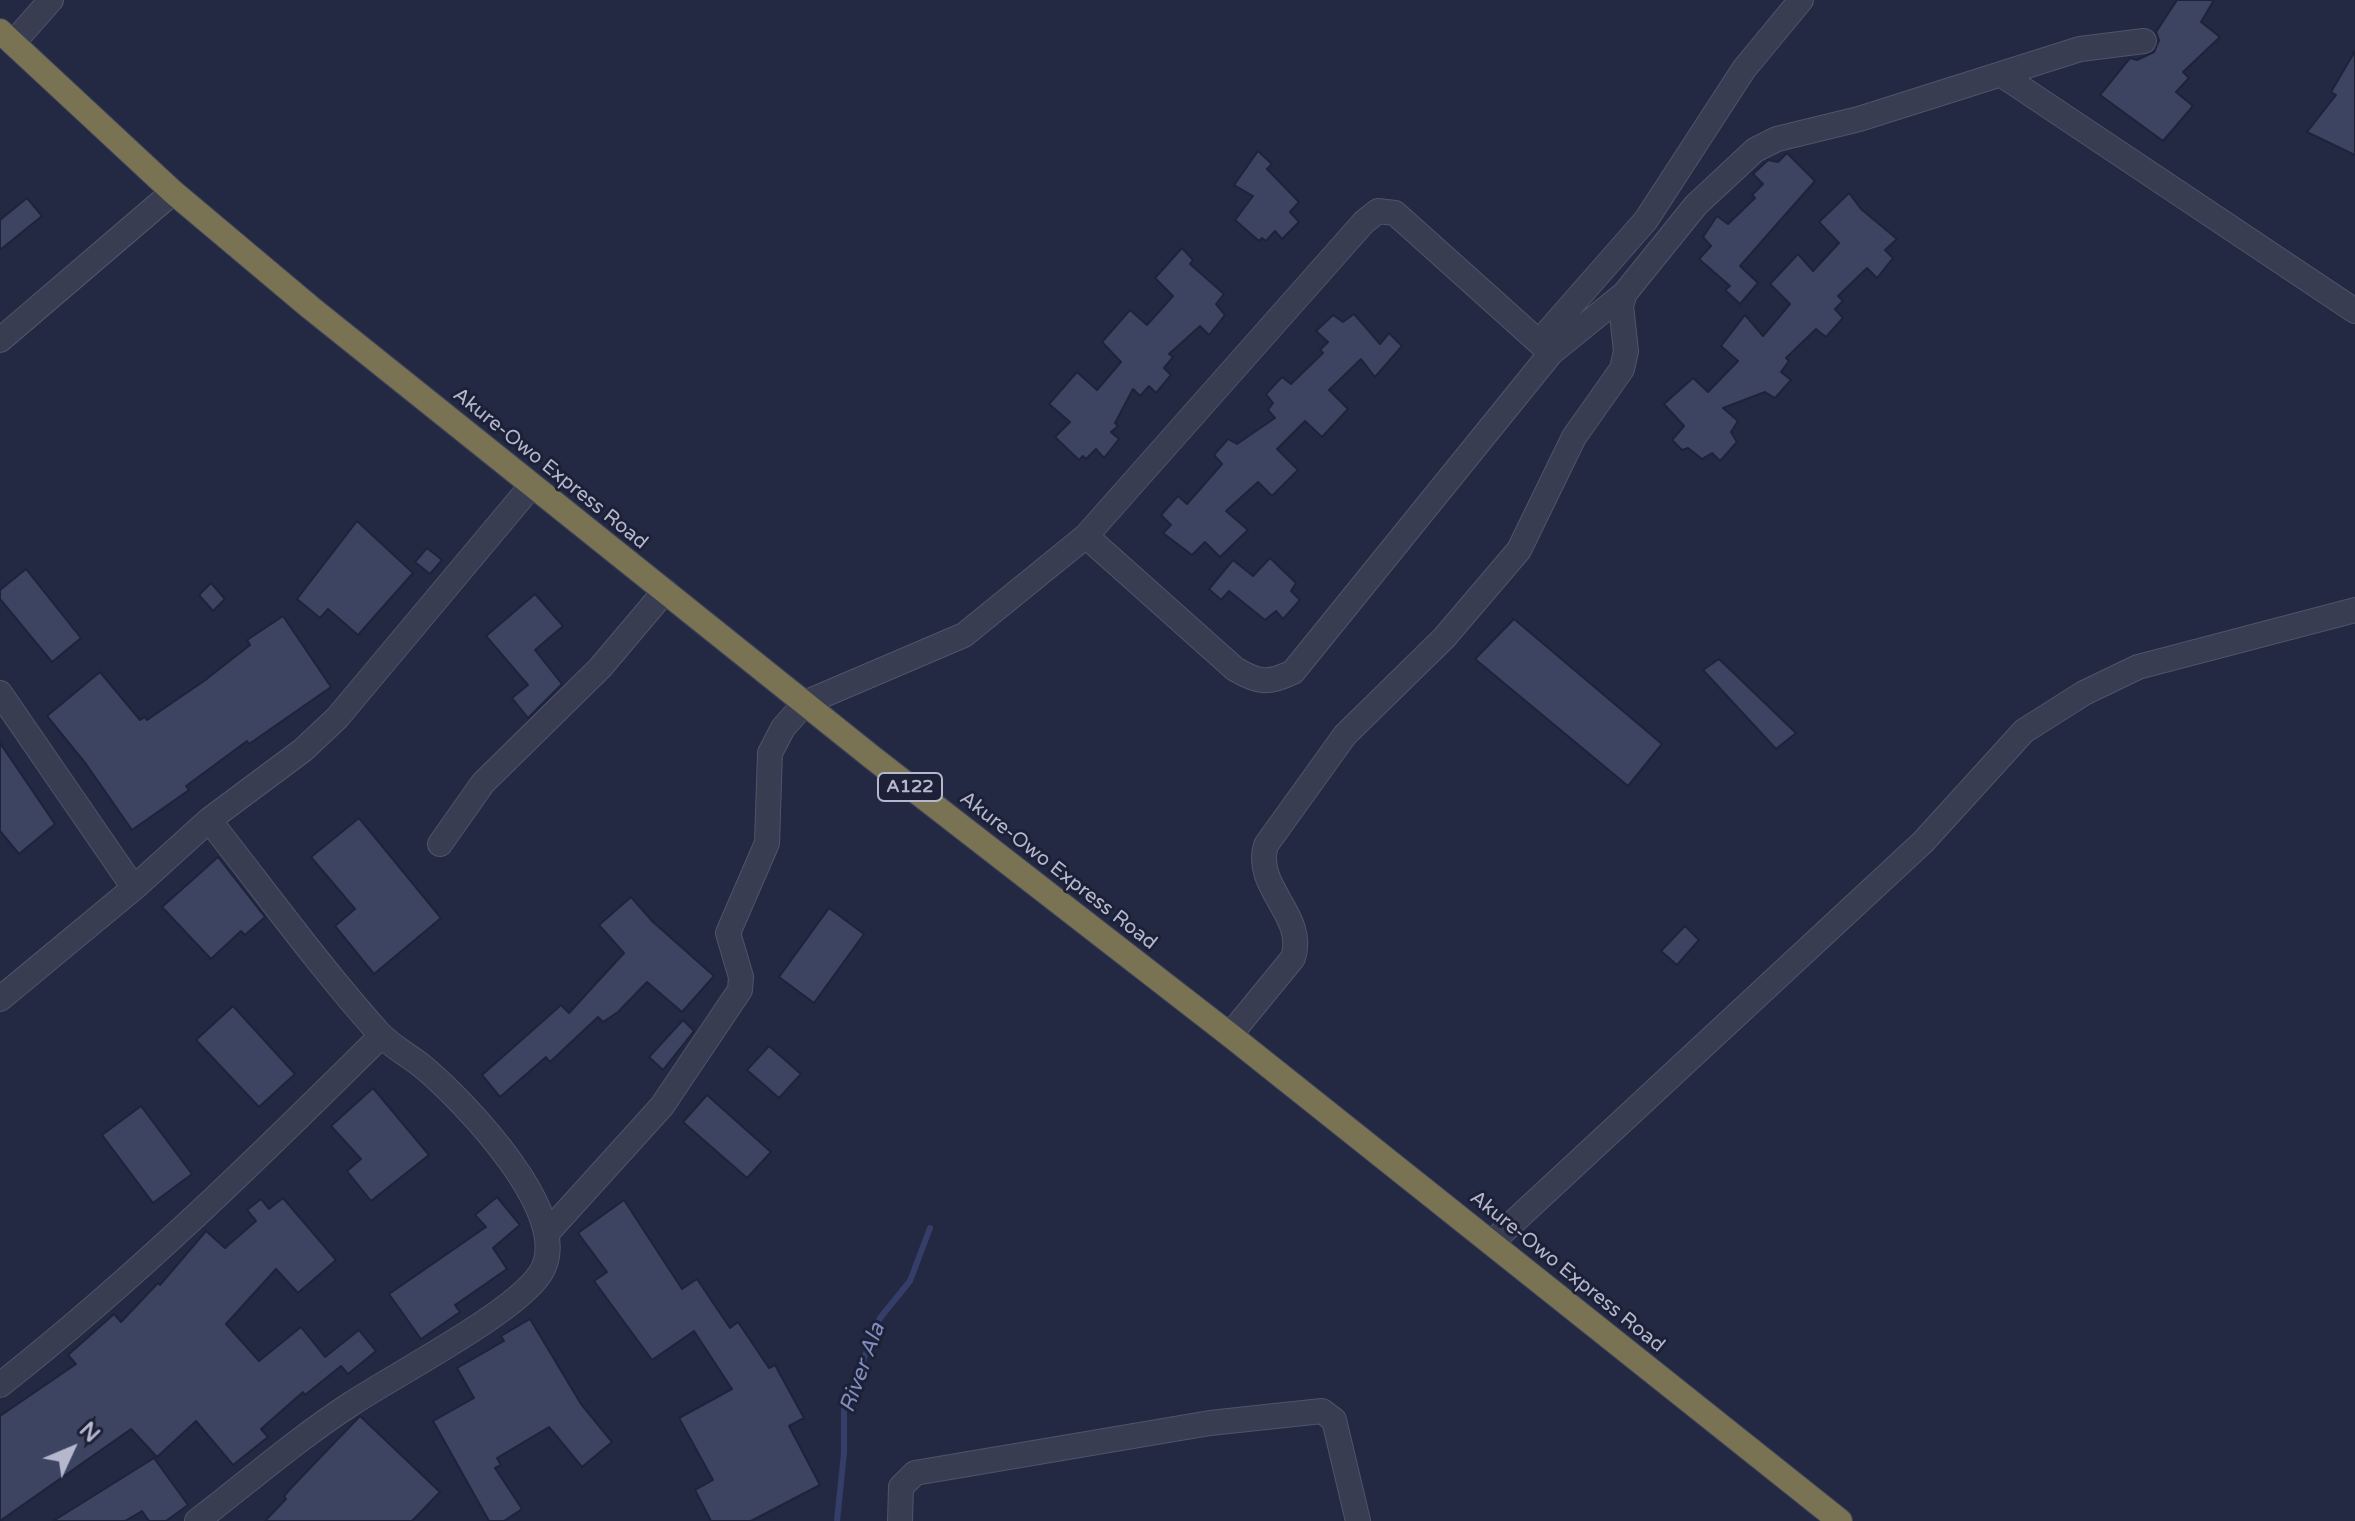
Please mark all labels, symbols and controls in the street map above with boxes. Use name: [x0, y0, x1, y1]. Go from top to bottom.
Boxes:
street label: Akure-Owo Express Road: [448, 383, 652, 555]
road number: A122: [878, 773, 942, 801]
street label: Akure-Owo Express Road: [955, 787, 1161, 955]
street label: Akure-Owo Express Road: [1465, 1186, 1669, 1358]
water label: River Ala: [835, 1320, 891, 1416]
north arrow: [32, 1409, 112, 1489]
text: N: [74, 1417, 105, 1448]

